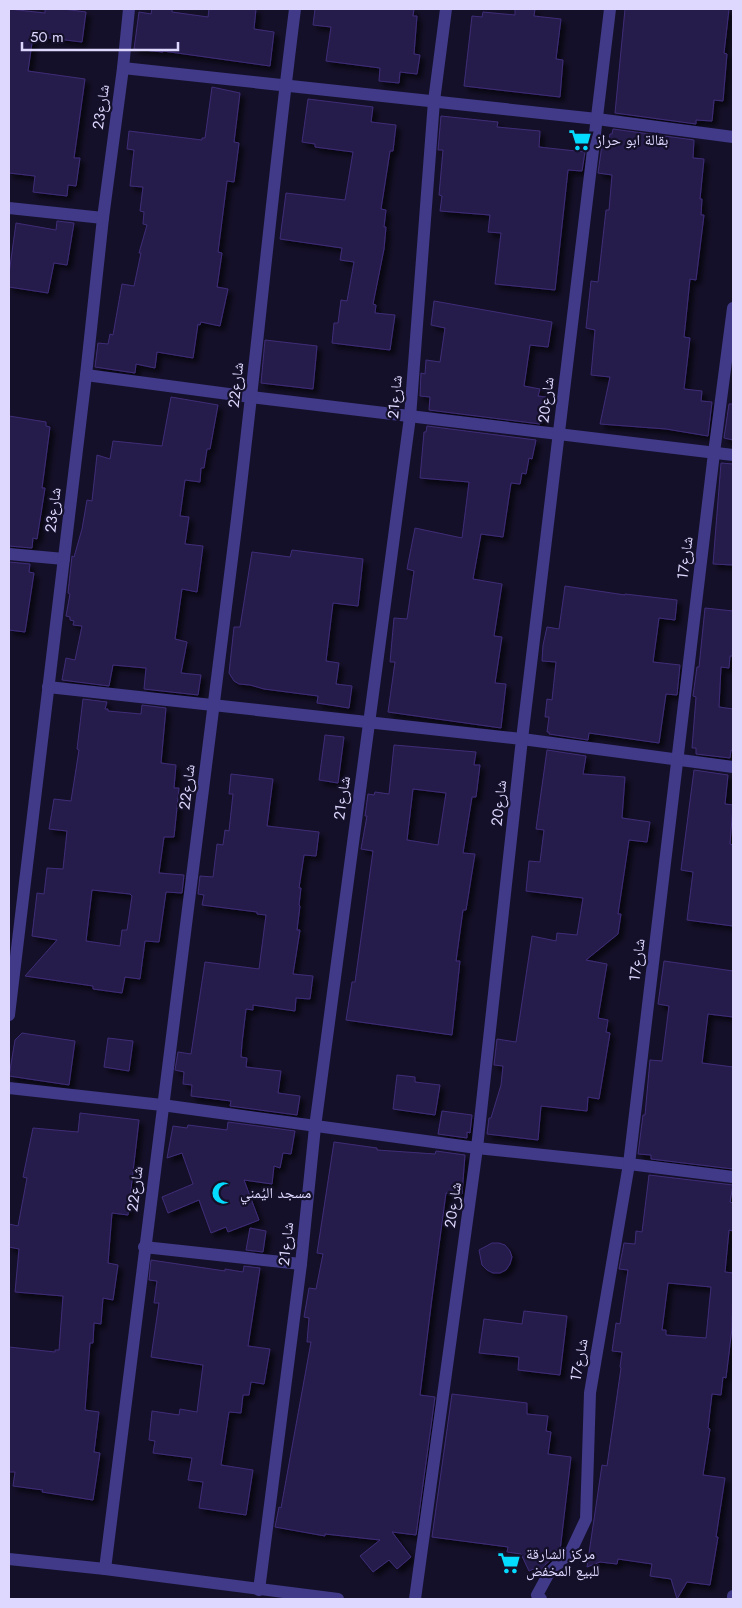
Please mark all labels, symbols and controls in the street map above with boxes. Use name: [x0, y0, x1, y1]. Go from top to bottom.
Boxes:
scale bar: [22, 20, 179, 52]
text: 50 m: [30, 26, 64, 48]
street label: شارع23: [87, 83, 115, 131]
supermarket icon: بقالة ابو حراز: [567, 127, 593, 153]
place label: بقالة ابو حراز: [595, 129, 668, 151]
street label: شارع22: [223, 361, 249, 409]
street label: شارع21: [382, 374, 408, 420]
street label: شارع20: [532, 376, 560, 424]
street label: شارع23: [39, 486, 67, 534]
street label: شارع17: [671, 535, 699, 581]
street label: شارع22: [173, 763, 201, 811]
street label: شارع21: [328, 775, 356, 821]
street label: شارع20: [486, 779, 512, 827]
street label: شارع17: [623, 937, 651, 983]
street label: شارع22: [121, 1165, 149, 1213]
mosque icon: مسجد اليُمني: [210, 1180, 236, 1206]
street label: شارع20: [439, 1181, 467, 1229]
place label: مسجد اليُمني: [240, 1182, 312, 1205]
street label: شارع21: [273, 1221, 299, 1267]
street label: شارع17: [564, 1337, 594, 1383]
place label: مركز الشارقة للبيع المخفض: [526, 1543, 600, 1582]
supermarket icon: مركز الشارقة للبيع المخفض: [496, 1550, 522, 1576]

